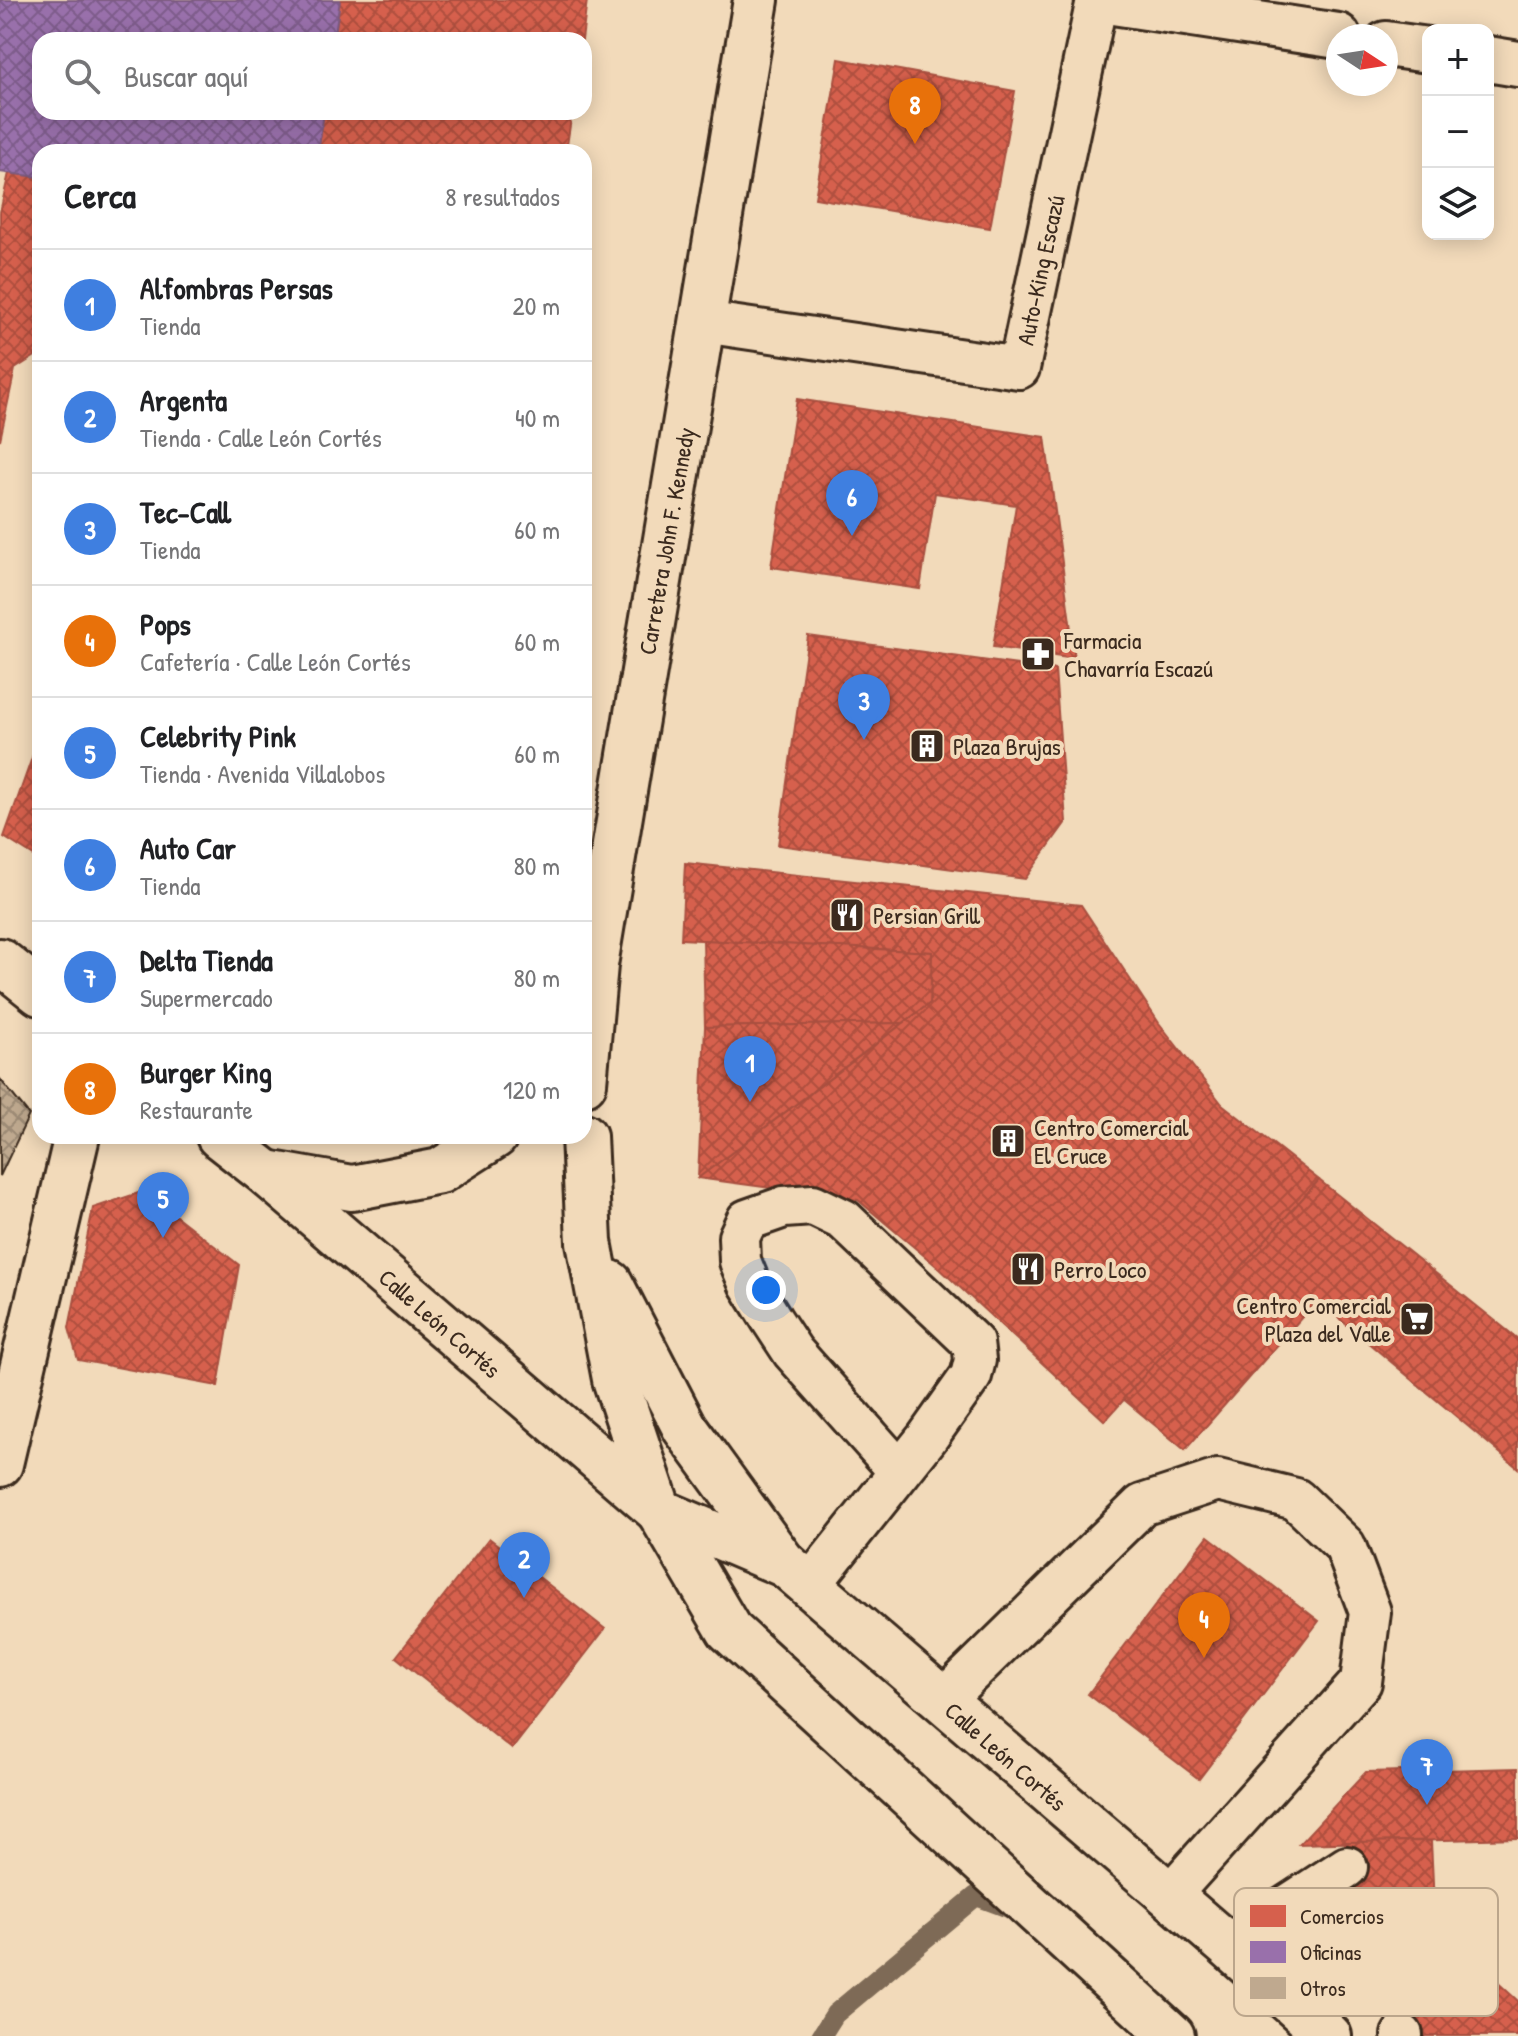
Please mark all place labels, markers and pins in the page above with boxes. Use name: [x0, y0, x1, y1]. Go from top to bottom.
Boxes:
pin: 8: [889, 78, 941, 144]
pin: 6: [826, 470, 878, 536]
place label: Farmacia Chavarría Escazú: [1063, 624, 1213, 684]
pharmacy icon: Farmacia Chavarría Escazú: [1019, 635, 1057, 673]
pin: 3: [838, 674, 890, 740]
building icon: Plaza Brujas: [908, 727, 946, 765]
place label: Plaza Brujas: [953, 730, 1061, 762]
restaurant icon: Persian Grill: [828, 896, 866, 934]
place label: Persian Grill: [873, 899, 981, 931]
pin: 1: [724, 1036, 776, 1102]
place label: Centro Comercial El Cruce: [1034, 1111, 1189, 1171]
building icon: Centro Comercial El Cruce: [989, 1122, 1027, 1160]
pin: 5: [137, 1172, 189, 1238]
restaurant icon: Perro Loco: [1009, 1250, 1047, 1288]
place label: Perro Loco: [1054, 1253, 1147, 1285]
place label: Centro Comercial Plaza del Valle: [1236, 1289, 1392, 1349]
supermarket icon: Centro Comercial Plaza del Valle: [1398, 1300, 1436, 1338]
pin: 2: [498, 1532, 550, 1598]
pin: 4: [1178, 1592, 1230, 1658]
pin: 7: [1401, 1739, 1453, 1805]

